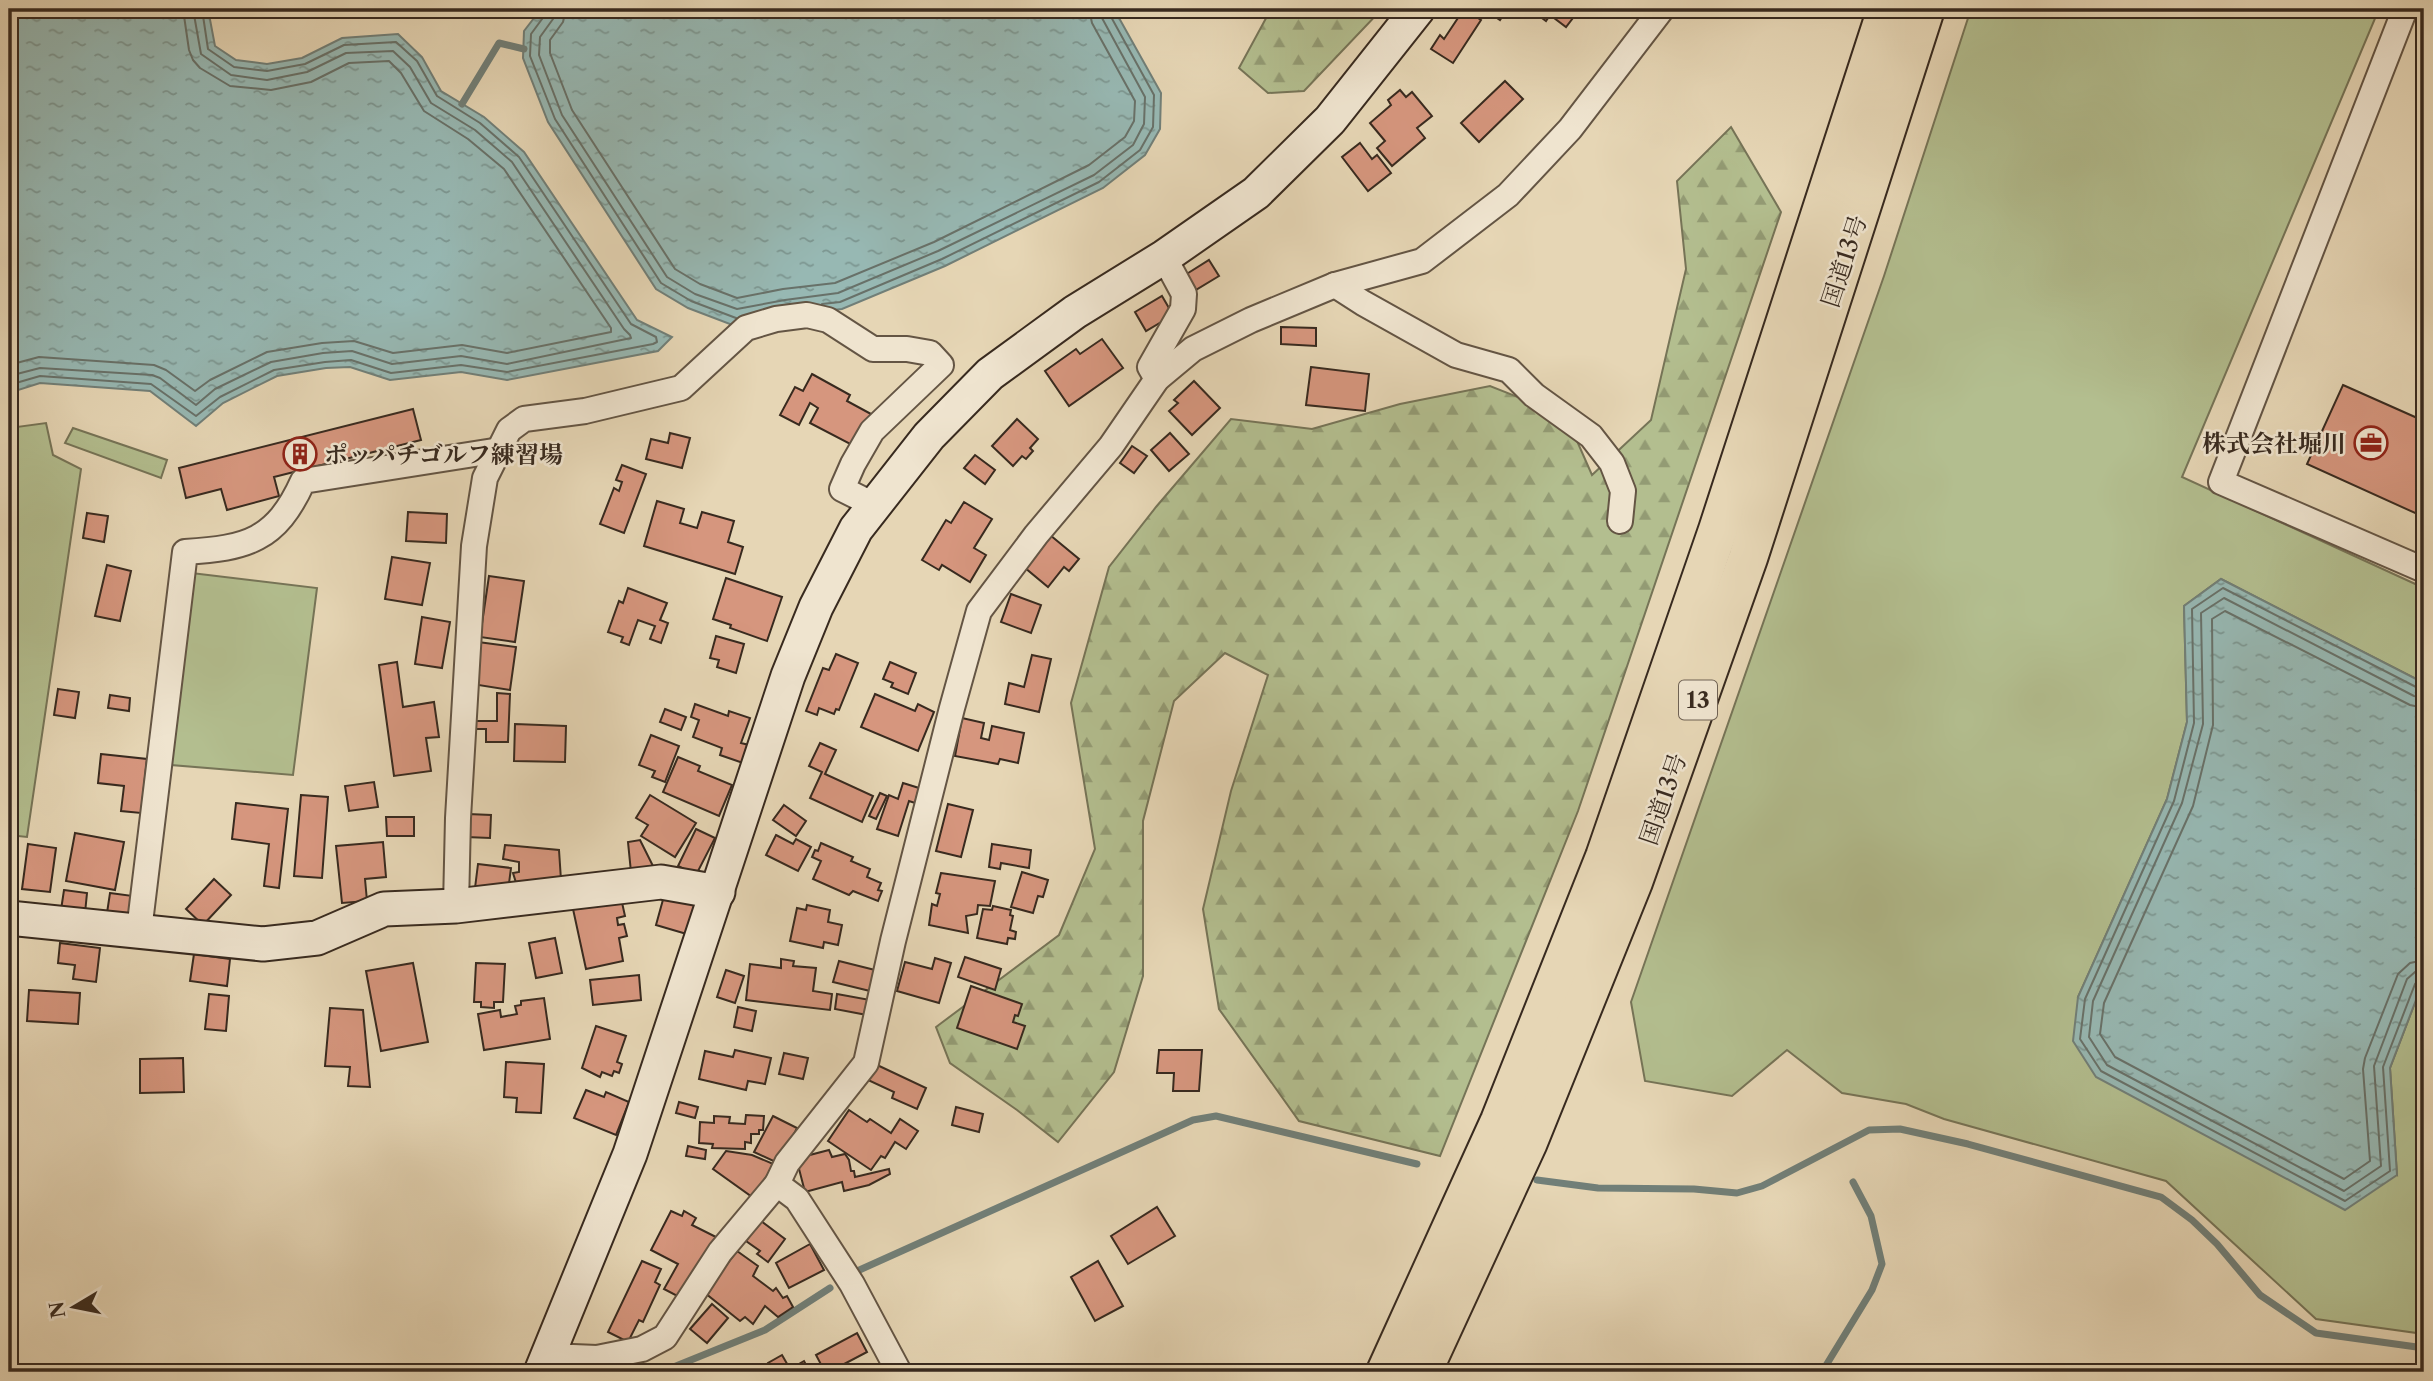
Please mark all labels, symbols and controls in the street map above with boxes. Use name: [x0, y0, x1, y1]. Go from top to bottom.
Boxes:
street label: 国道13号: [1815, 211, 1873, 311]
office icon: 株式会社堀川: [2352, 424, 2390, 462]
place label: 株式会社堀川: [2202, 429, 2346, 458]
building icon: ポッパチゴルフ練習場: [281, 435, 319, 473]
place label: ポッパチゴルフ練習場: [324, 440, 563, 469]
road number: 13: [1679, 680, 1717, 720]
street label: 国道13号: [1634, 749, 1692, 849]
north arrow: [38, 1272, 108, 1342]
text: N: [45, 1300, 71, 1320]

